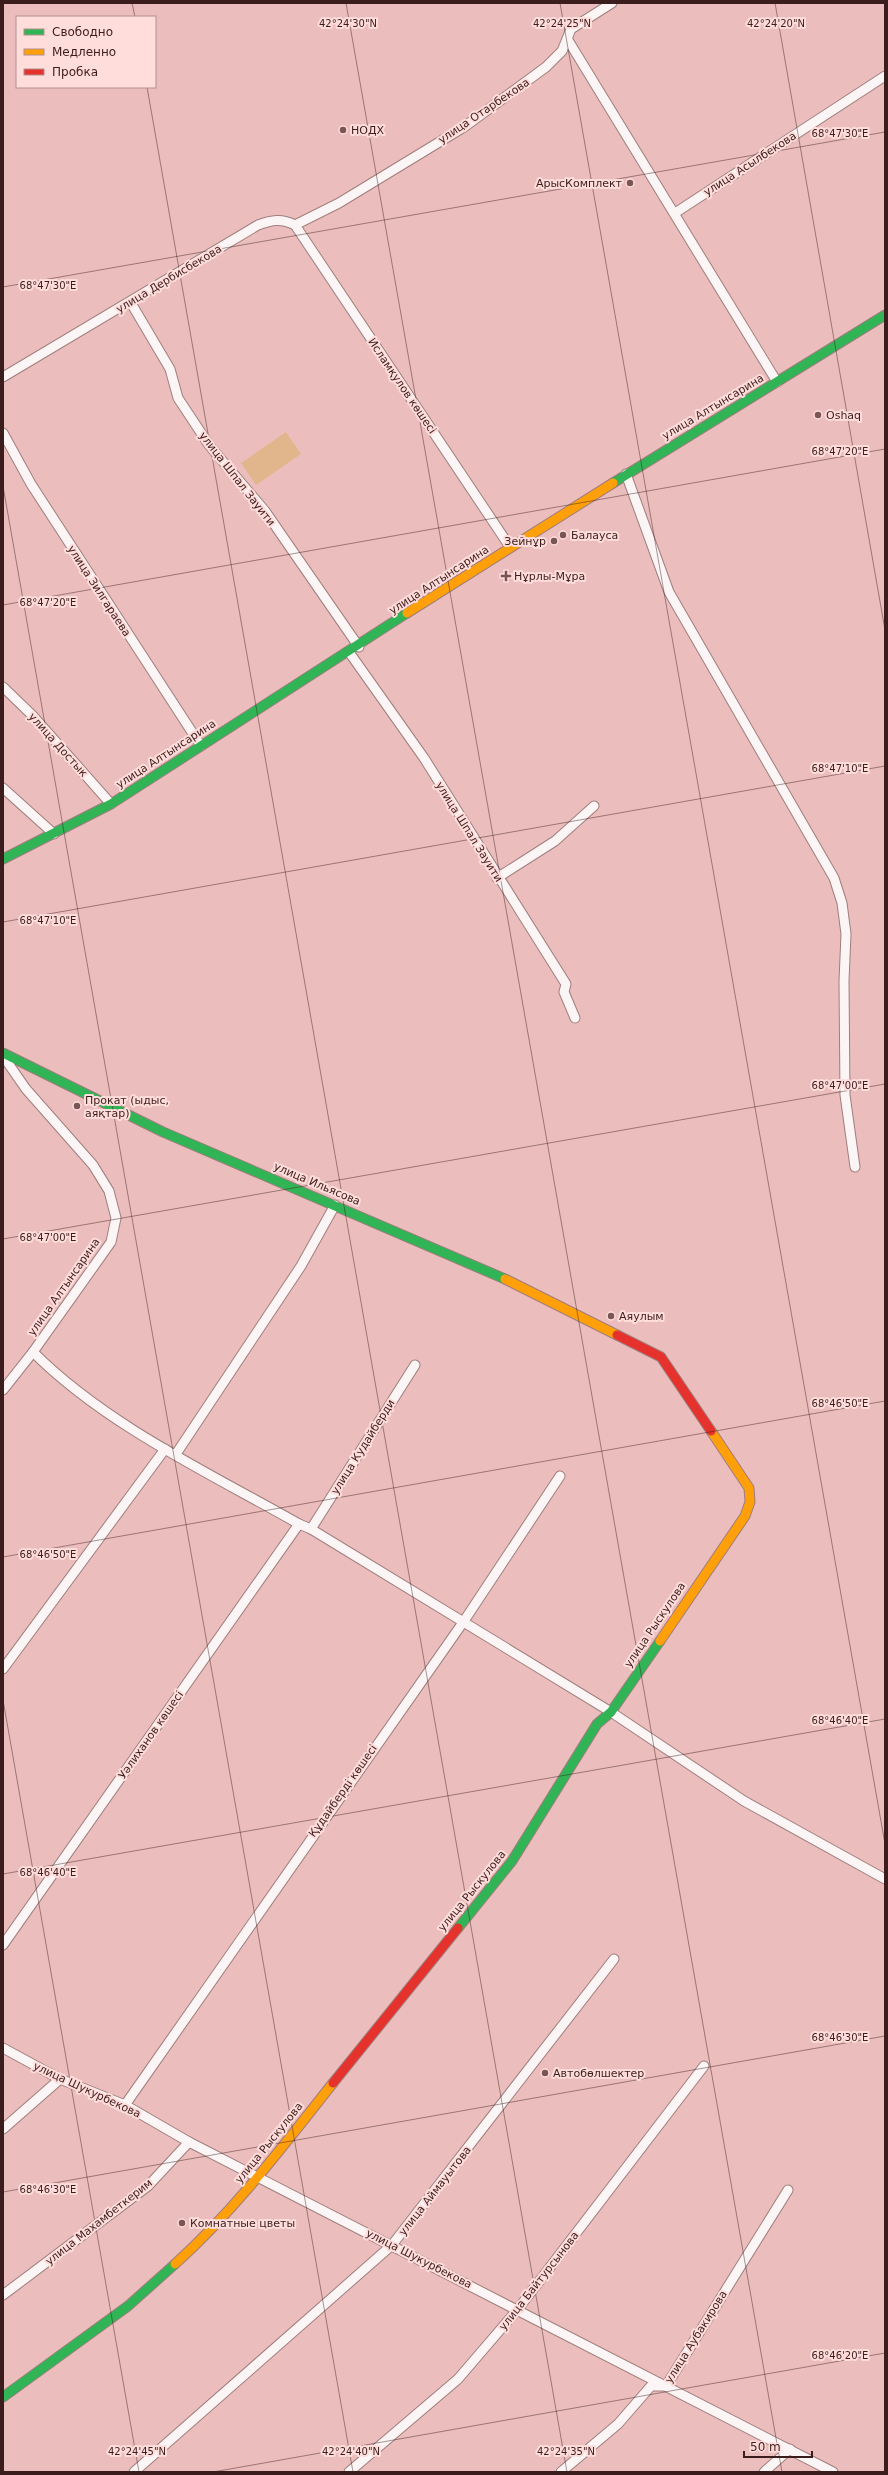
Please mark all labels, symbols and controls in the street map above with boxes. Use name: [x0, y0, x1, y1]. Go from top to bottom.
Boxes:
legend: [16, 16, 156, 88]
text: 42°24'30"N: [319, 18, 377, 29]
text: 42°24'25"N: [533, 18, 591, 29]
text: 42°24'20"N: [747, 18, 805, 29]
text: Свободно: [52, 25, 113, 39]
text: Медленно: [52, 45, 116, 59]
text: Пробка: [52, 65, 98, 79]
street label: улица Отарбекова: [436, 76, 532, 146]
place label: НОДХ: [351, 124, 385, 137]
marker: НОДХ: [338, 125, 348, 135]
text: 68°47'30"E: [812, 128, 868, 139]
street label: улица Асылбекова: [701, 129, 799, 199]
place label: АрысКомплект: [536, 177, 623, 190]
marker: АрысКомплект: [625, 178, 635, 188]
street label: улица Дербисбекова: [114, 242, 224, 316]
text: 68°47'30"E: [20, 280, 76, 291]
street label: Исламқулов көшесі: [365, 336, 439, 436]
street label: улица Алтынсарина: [660, 372, 766, 442]
place label: Oshaq: [826, 409, 861, 422]
marker: Oshaq: [813, 410, 823, 420]
street label: улица Шпал Зауити: [196, 429, 278, 529]
text: 68°47'20"E: [812, 446, 868, 457]
place label: Балауса: [571, 529, 618, 542]
marker: Балауса: [558, 530, 568, 540]
place label: Зейнұр: [504, 535, 546, 548]
marker: Зейнұр: [549, 536, 559, 546]
street label: улица Зилгараева: [65, 543, 133, 639]
street label: улица Алтынсарина: [387, 543, 491, 617]
place label: Нұрлы-Мұра: [514, 570, 585, 583]
marker: Нұрлы-Мұра: [501, 571, 511, 581]
text: 68°47'20"E: [20, 597, 76, 608]
street label: улица Достык: [26, 710, 90, 780]
street label: улица Алтынсарина: [114, 717, 218, 791]
text: 68°47'10"E: [812, 763, 868, 774]
street label: улица Шпал Зауити: [433, 780, 505, 884]
text: 68°47'10"E: [20, 915, 76, 926]
text: 68°47'00"E: [812, 1080, 868, 1091]
place label: Прокат (ыдыс, аяқтар): [85, 1094, 169, 1120]
marker: Прокат (ыдыс, аяқтар): [72, 1101, 82, 1111]
street label: улица Ильясова: [272, 1160, 362, 1208]
text: 68°47'00"E: [20, 1232, 76, 1243]
street label: улица Алтынсарина: [25, 1236, 103, 1338]
place label: Аяулым: [619, 1310, 664, 1323]
marker: Аяулым: [606, 1311, 616, 1321]
street label: улица Кудайберди: [328, 1397, 398, 1497]
text: 68°46'50"E: [812, 1398, 868, 1409]
text: 68°46'50"E: [20, 1549, 76, 1560]
street label: улица Рыскулова: [622, 1580, 688, 1670]
street label: Уәлиханов көшесі: [116, 1689, 186, 1781]
text: 68°46'40"E: [812, 1715, 868, 1726]
street label: Құдайберді көшесі: [306, 1742, 380, 1840]
street label: улица Рыскулова: [436, 1848, 508, 1934]
text: 68°46'40"E: [20, 1867, 76, 1878]
text: 68°46'30"E: [812, 2032, 868, 2043]
street label: улица Шукурбекова: [31, 2059, 143, 2121]
place label: Автобөлшектер: [553, 2067, 644, 2080]
marker: Автобөлшектер: [540, 2068, 550, 2078]
street label: улица Рыскулова: [233, 2100, 305, 2186]
street label: улица Аймауытова: [396, 2144, 474, 2238]
street label: улица Махамбеткерим: [43, 2176, 155, 2268]
text: 68°46'30"E: [20, 2184, 76, 2195]
place label: Комнатные цветы: [190, 2217, 295, 2230]
marker: Комнатные цветы: [177, 2218, 187, 2228]
street label: улица Шукурбекова: [364, 2227, 474, 2291]
street label: улица Байтурсынова: [496, 2229, 582, 2333]
street label: улица Аубакирова: [662, 2288, 730, 2386]
text: 68°46'20"E: [812, 2350, 868, 2361]
scale bar: [744, 2433, 812, 2459]
text: 50 m: [750, 2440, 781, 2454]
text: 42°24'45"N: [108, 2446, 166, 2457]
text: 42°24'40"N: [322, 2446, 380, 2457]
text: 42°24'35"N: [537, 2446, 595, 2457]

